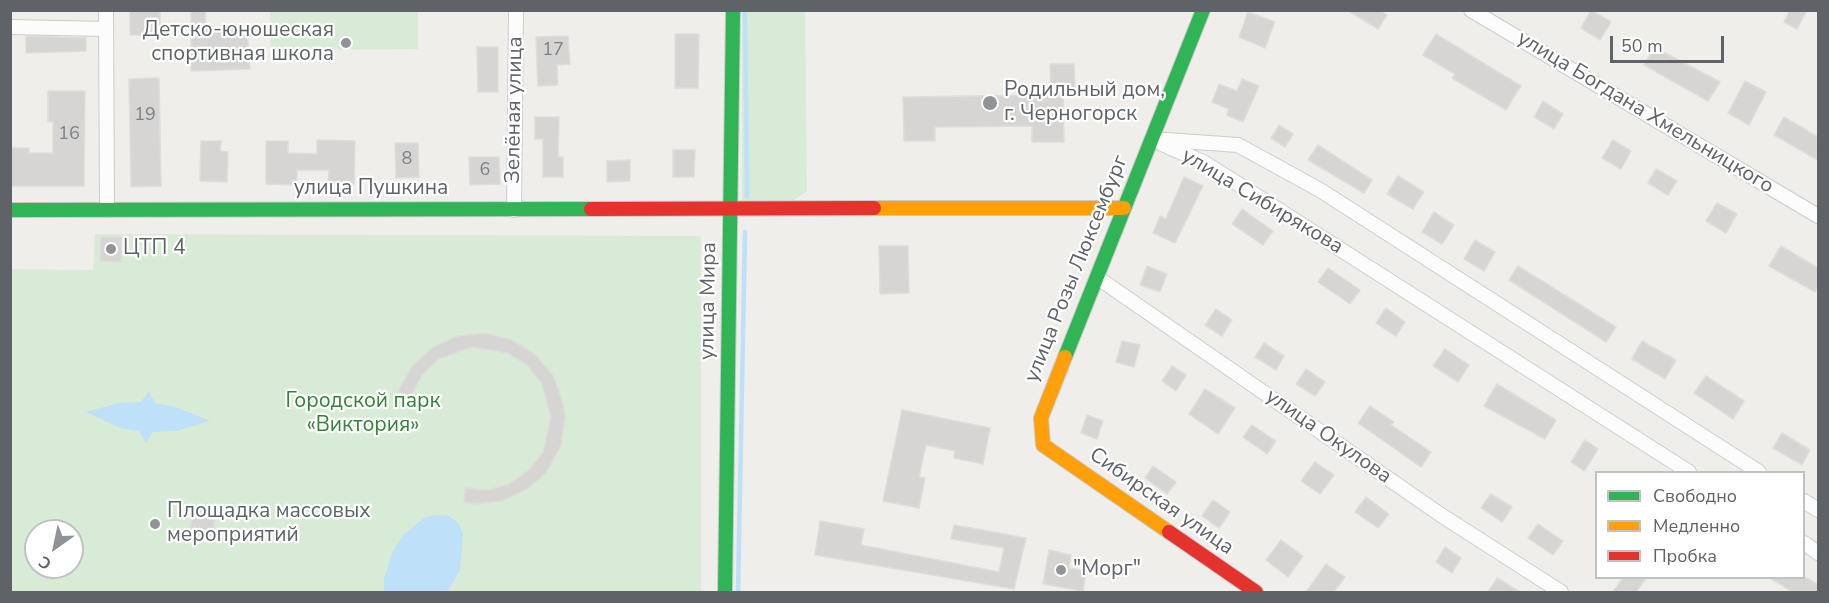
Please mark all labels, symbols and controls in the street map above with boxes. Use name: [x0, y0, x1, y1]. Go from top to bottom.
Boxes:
place label: Детско-юношеская спортивная школа: [143, 18, 334, 68]
scale bar: [1613, 24, 1727, 62]
street label: улица Богдана Хмельницкого: [1512, 26, 1778, 200]
text: 50 m: [1621, 34, 1663, 58]
marker: Детско-юношеская спортивная школа: [339, 36, 353, 50]
street label: Зелёная улица: [501, 36, 529, 184]
house number: 17: [542, 40, 564, 62]
place label: Родильный дом, г. Черногорск: [1004, 78, 1165, 128]
marker: Родильный дом, г. Черногорск: [981, 94, 999, 112]
house number: 19: [134, 105, 156, 127]
house number: 16: [58, 124, 80, 146]
street label: улица Сибирякова: [1177, 144, 1347, 260]
house number: 8: [402, 149, 412, 171]
street label: улица Розы Люксембург: [1020, 152, 1134, 386]
house number: 6: [480, 160, 490, 182]
street label: улица Пушкина: [294, 176, 448, 202]
place label: ЦТП 4: [123, 236, 185, 262]
marker: ЦТП 4: [104, 242, 118, 256]
street label: улица Мира: [695, 242, 723, 360]
street label: улица Окулова: [1260, 384, 1396, 490]
park label: Городской парк «Виктория»: [285, 389, 441, 439]
street label: Сибирская улица: [1084, 443, 1238, 561]
legend: [1595, 471, 1805, 579]
text: Свободно: [1653, 484, 1737, 508]
place label: Площадка массовых мероприятий: [167, 499, 371, 549]
text: Медленно: [1653, 514, 1740, 538]
marker: Площадка массовых мероприятий: [148, 517, 162, 531]
north arrow: [24, 519, 84, 579]
text: Пробка: [1653, 544, 1717, 568]
text: С: [35, 550, 56, 575]
place label: "Морг": [1073, 557, 1141, 583]
marker: "Морг": [1054, 563, 1068, 577]

